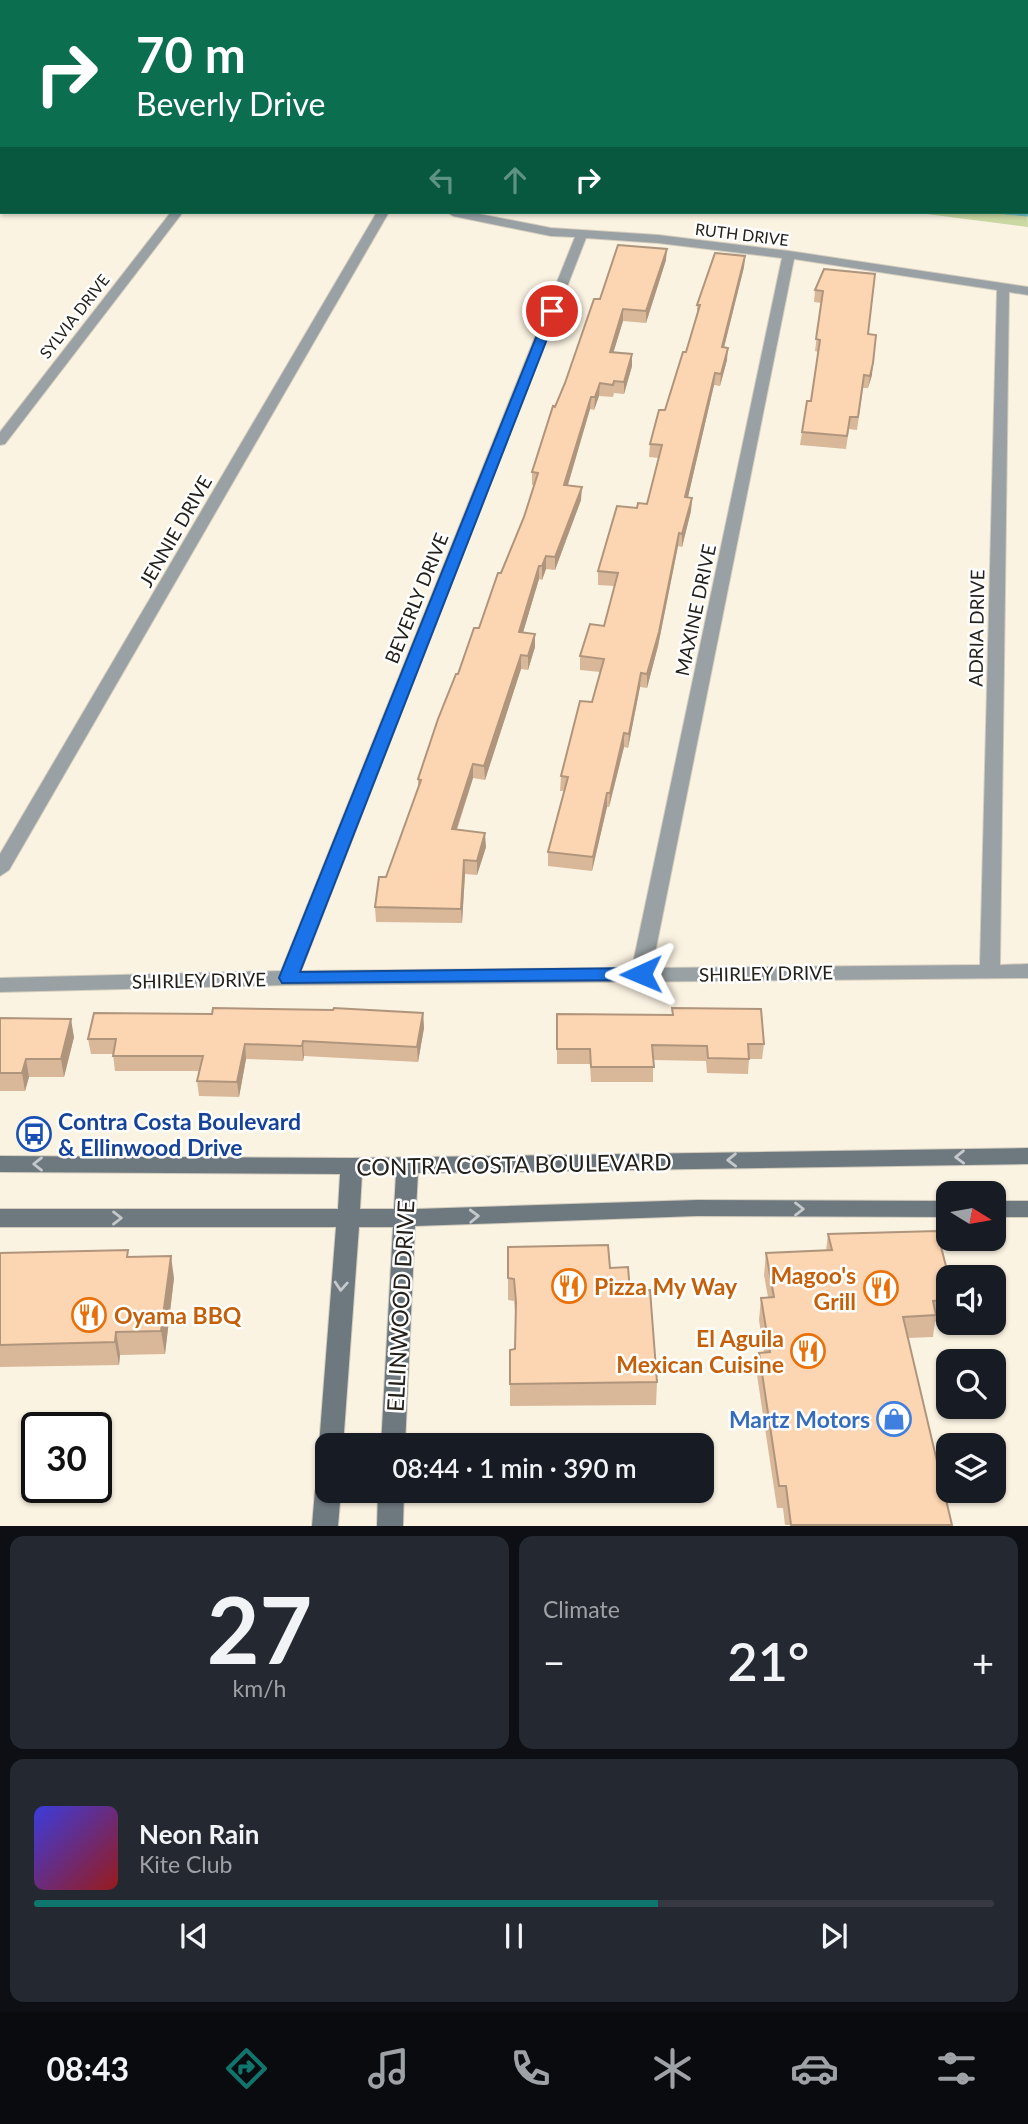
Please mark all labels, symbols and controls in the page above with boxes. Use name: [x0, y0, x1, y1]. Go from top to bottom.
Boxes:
text: 70 m: [136, 25, 246, 83]
icon: right: [21, 28, 112, 119]
text: Beverly Drive: [136, 84, 325, 123]
icon: left: [423, 161, 461, 199]
icon: ahead: [496, 161, 534, 199]
icon: right: [569, 161, 607, 199]
street label: RUTH DRIVE: [694, 219, 790, 249]
street label: SYLVIA DRIVE: [35, 270, 113, 362]
pin: [522, 281, 582, 341]
icon: arrive: [533, 292, 571, 330]
street label: JENNIE DRIVE: [134, 471, 216, 591]
street label: BEVERLY DRIVE: [379, 529, 453, 666]
street label: MAXINE DRIVE: [670, 542, 720, 678]
street label: ADRIA DRIVE: [963, 569, 989, 687]
position arrow: [604, 937, 678, 1011]
street label: SHIRLEY DRIVE: [699, 960, 833, 986]
street label: SHIRLEY DRIVE: [132, 967, 266, 993]
place label: Contra Costa Boulevard & Ellinwood Drive: [58, 1107, 301, 1161]
bus stop icon: Contra Costa Boulevard & Ellinwood Drive: [15, 1115, 53, 1153]
street label: CONTRA COSTA BOULEVARD: [356, 1147, 672, 1181]
one-way arrow: [954, 1149, 965, 1165]
one-way arrow: [727, 1153, 738, 1168]
one-way arrow: [33, 1156, 43, 1172]
north arrow: [936, 1181, 1006, 1251]
map controls: [936, 1181, 1006, 1503]
street label: ELLINWOOD DRIVE: [380, 1199, 420, 1413]
one-way arrow: [795, 1201, 805, 1217]
one-way arrow: [469, 1208, 480, 1223]
one-way arrow: [112, 1210, 123, 1226]
place label: Magoo's Grill: [770, 1261, 856, 1315]
button: sound: [936, 1265, 1006, 1335]
restaurant icon: Pizza My Way: [550, 1267, 588, 1305]
restaurant icon: Magoo's Grill: [862, 1269, 900, 1307]
place label: Pizza My Way: [594, 1272, 738, 1300]
one-way arrow: [334, 1281, 349, 1292]
restaurant icon: Oyama BBQ: [70, 1296, 108, 1334]
place label: Oyama BBQ: [114, 1301, 242, 1329]
place label: El Aguila Mexican Cuisine: [616, 1324, 784, 1378]
restaurant icon: El Aguila Mexican Cuisine: [789, 1332, 827, 1370]
button: search: [936, 1349, 1006, 1419]
shop icon: Martz Motors: [875, 1400, 913, 1438]
place label: Martz Motors: [729, 1405, 870, 1433]
speed limit sign: 30: [21, 1412, 112, 1503]
button: layers: [936, 1433, 1006, 1503]
text: 08:44 · 1 min · 390 m: [392, 1452, 637, 1484]
text: 27: [207, 1574, 312, 1683]
text: Climate: [543, 1595, 620, 1623]
text: 21°: [728, 1630, 809, 1692]
text: −: [543, 1639, 565, 1685]
text: +: [972, 1639, 994, 1685]
text: km/h: [233, 1674, 286, 1702]
text: Neon Rain: [139, 1818, 259, 1850]
text: Kite Club: [139, 1850, 232, 1878]
icon: previous: [175, 1917, 213, 1955]
icon: pause: [495, 1917, 533, 1955]
icon: next: [815, 1917, 853, 1955]
icon: directions: [222, 2044, 271, 2093]
icon: music: [364, 2044, 413, 2093]
icon: phone: [506, 2044, 555, 2093]
icon: climate: [648, 2044, 697, 2093]
icon: car: [790, 2044, 839, 2093]
icon: filters: [932, 2044, 981, 2093]
text: 08:43: [47, 2049, 129, 2088]

